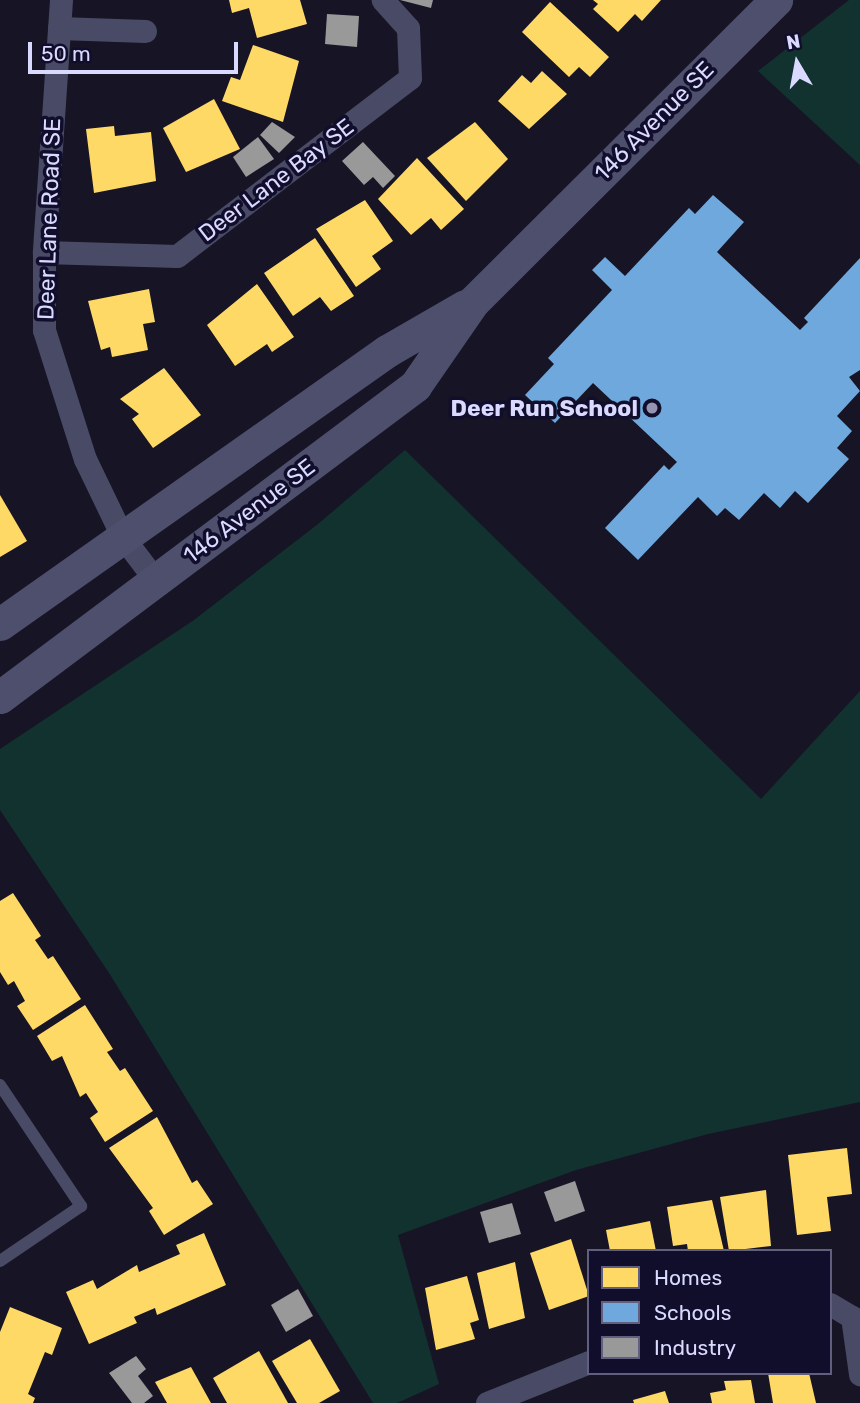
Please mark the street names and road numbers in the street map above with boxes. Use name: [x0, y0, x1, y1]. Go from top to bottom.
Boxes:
street label: 146 Avenue SE: [588, 55, 720, 187]
street label: Deer Lane Bay SE: [192, 112, 360, 248]
street label: Deer Lane Road SE: [32, 117, 66, 321]
street label: 146 Avenue SE: [178, 452, 320, 570]

